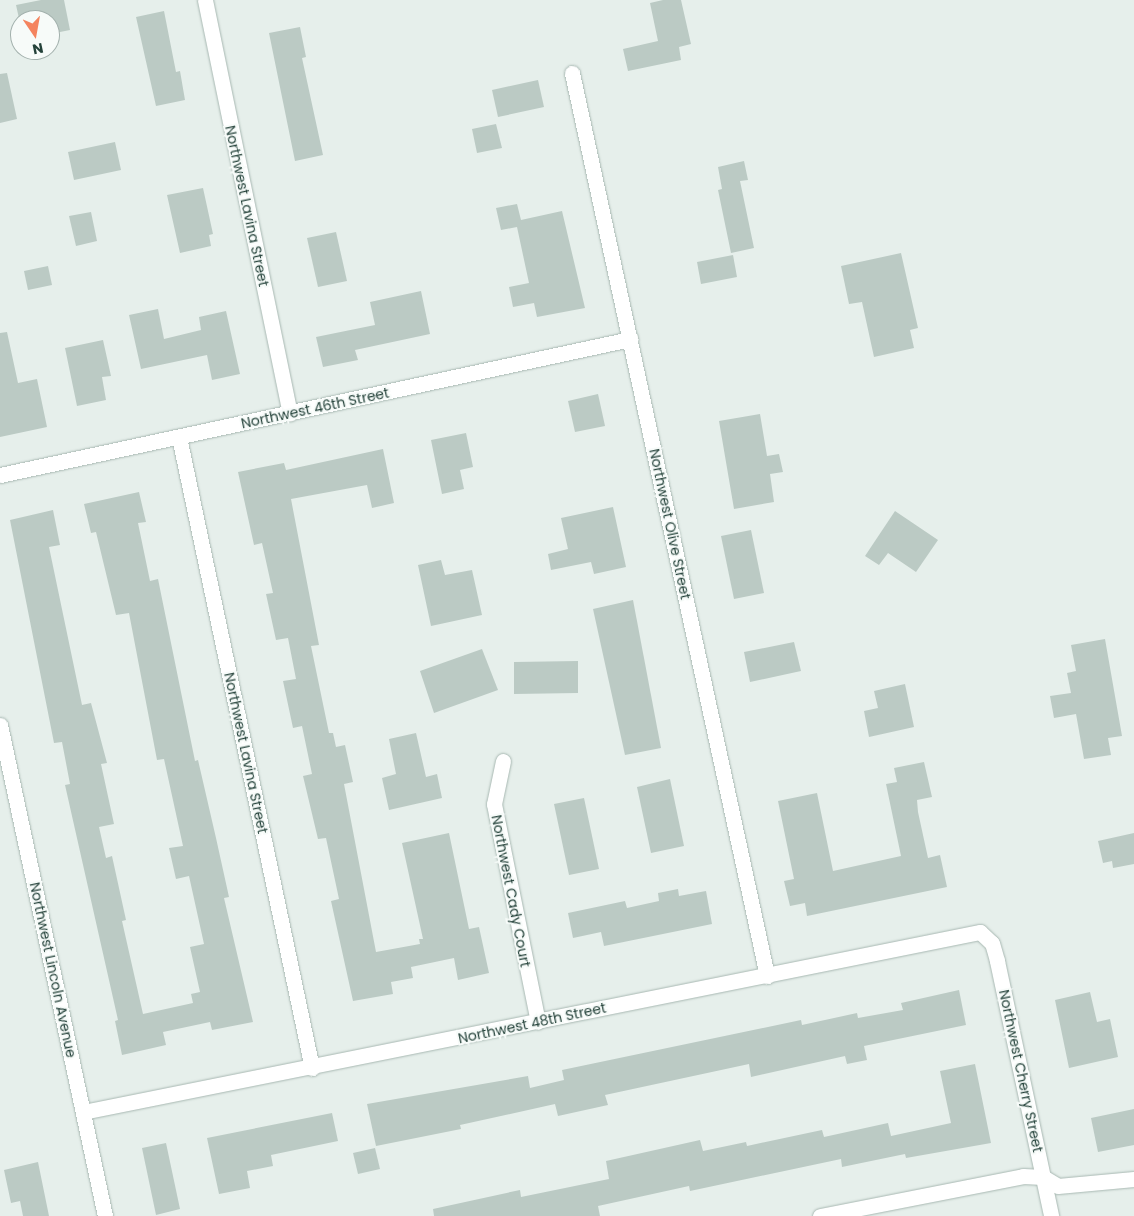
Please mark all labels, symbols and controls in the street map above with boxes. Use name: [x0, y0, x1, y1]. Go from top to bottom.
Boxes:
north arrow: [10, 10, 60, 60]
text: N: [31, 38, 45, 60]
street label: Northwest Lavina Street: [222, 124, 272, 288]
street label: Northwest 46th Street: [239, 384, 391, 432]
street label: Northwest Olive Street: [646, 447, 694, 601]
street label: Northwest Lavina Street: [221, 671, 271, 835]
street label: Northwest Cady Court: [488, 813, 534, 969]
street label: Northwest Lincoln Avenue: [26, 881, 80, 1059]
street label: Northwest Cherry Street: [996, 988, 1046, 1154]
street label: Northwest 48th Street: [456, 999, 608, 1047]

